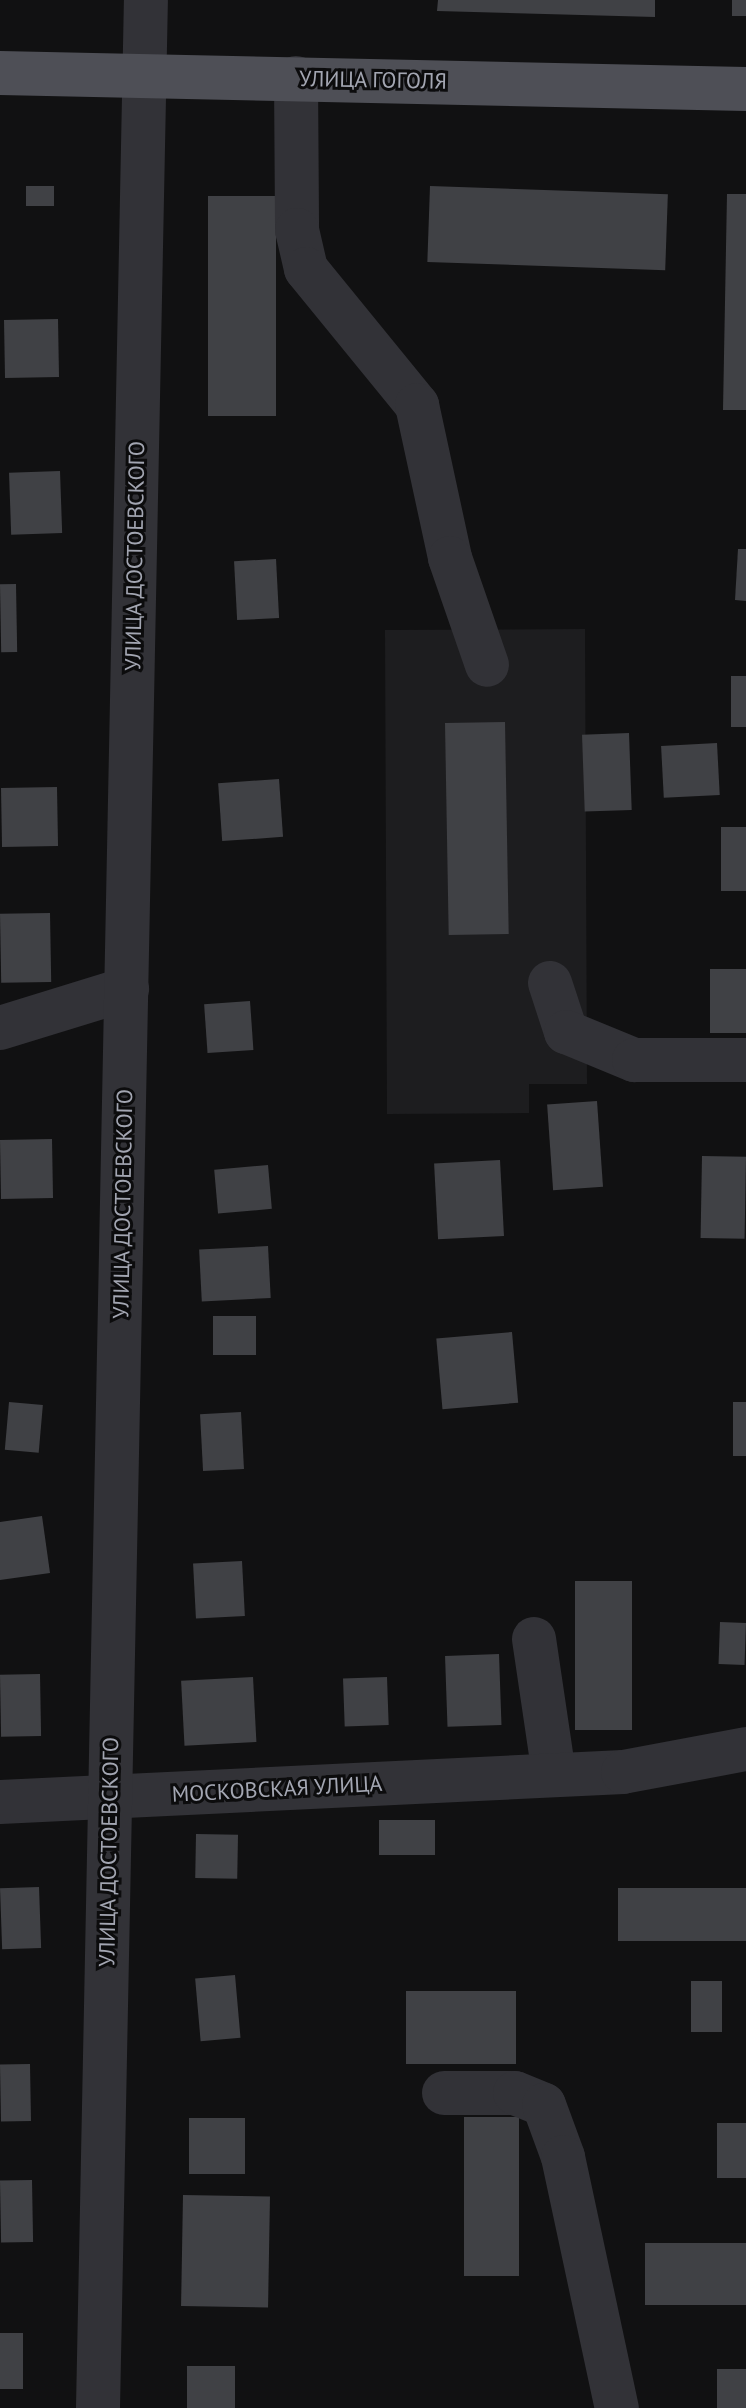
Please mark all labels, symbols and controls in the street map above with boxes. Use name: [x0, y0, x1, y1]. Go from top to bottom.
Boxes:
street label: УЛИЦА ГОГОЛЯ: [298, 66, 448, 94]
street label: УЛИЦА ДОСТОЕВСКОГО: [120, 440, 150, 672]
street label: УЛИЦА ДОСТОЕВСКОГО: [108, 1088, 138, 1320]
street label: УЛИЦА ДОСТОЕВСКОГО: [94, 1736, 124, 1968]
street label: МОСКОВСКАЯ УЛИЦА: [171, 1770, 383, 1808]

